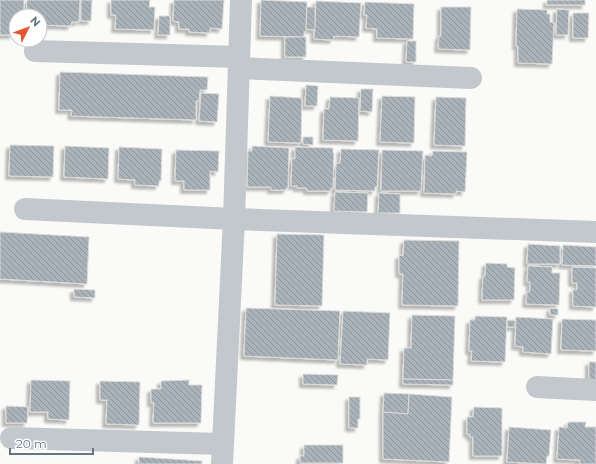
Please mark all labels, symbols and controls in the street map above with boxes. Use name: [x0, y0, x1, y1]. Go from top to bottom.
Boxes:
north arrow: [8, 8, 48, 48]
text: N: [27, 13, 44, 29]
scale bar: [10, 430, 93, 456]
text: 20 m: [16, 436, 47, 451]

